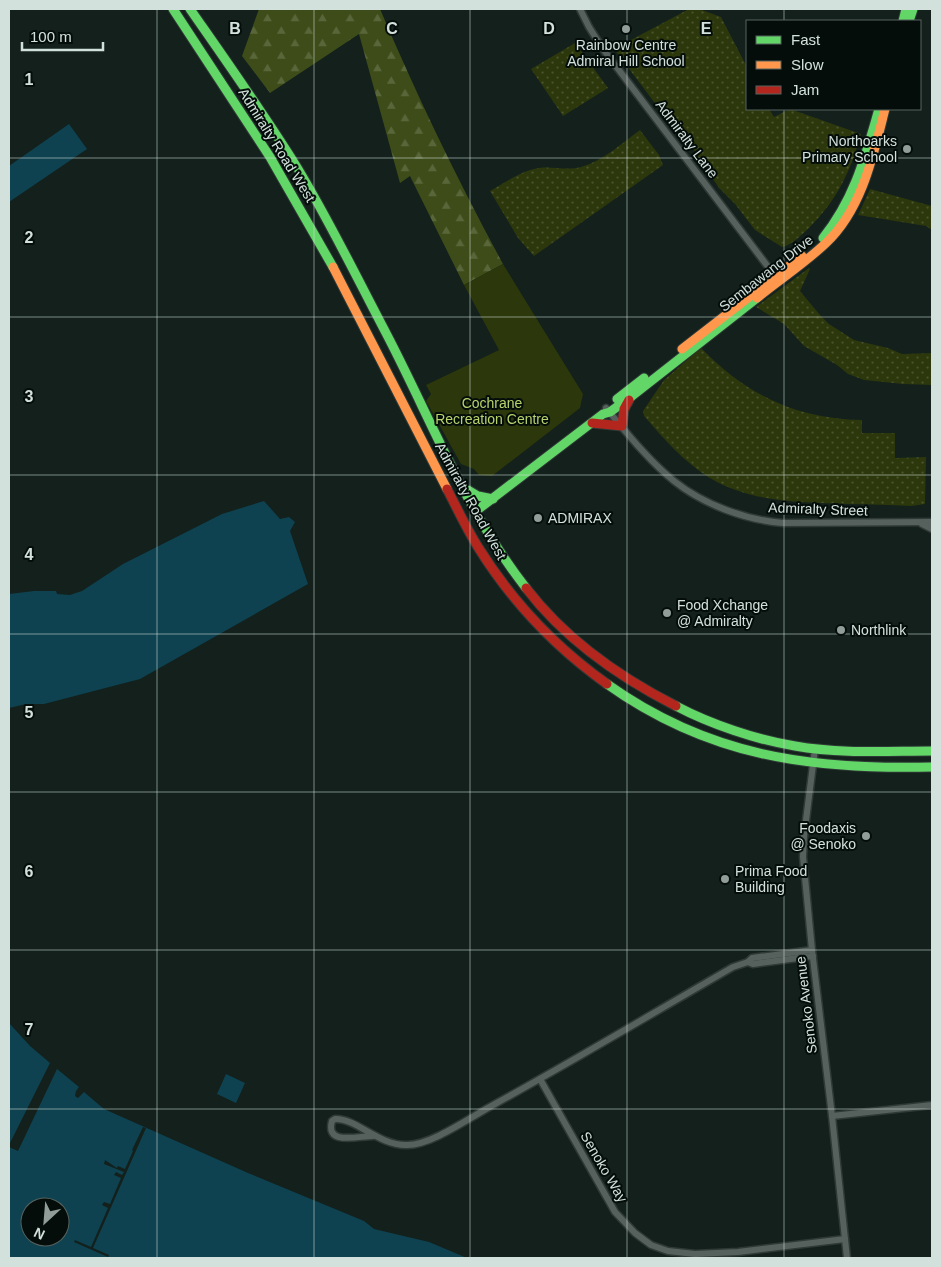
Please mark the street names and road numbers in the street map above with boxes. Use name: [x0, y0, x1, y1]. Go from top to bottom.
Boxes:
street label: Admiralty Road West: [235, 85, 319, 205]
street label: Admiralty Lane: [653, 97, 722, 181]
street label: Sembawang Drive: [716, 231, 816, 315]
street label: Admiralty Road West: [432, 440, 510, 562]
street label: Admiralty Street: [768, 499, 868, 519]
street label: Senoko Avenue: [792, 955, 820, 1055]
street label: Senoko Way: [577, 1129, 631, 1205]

